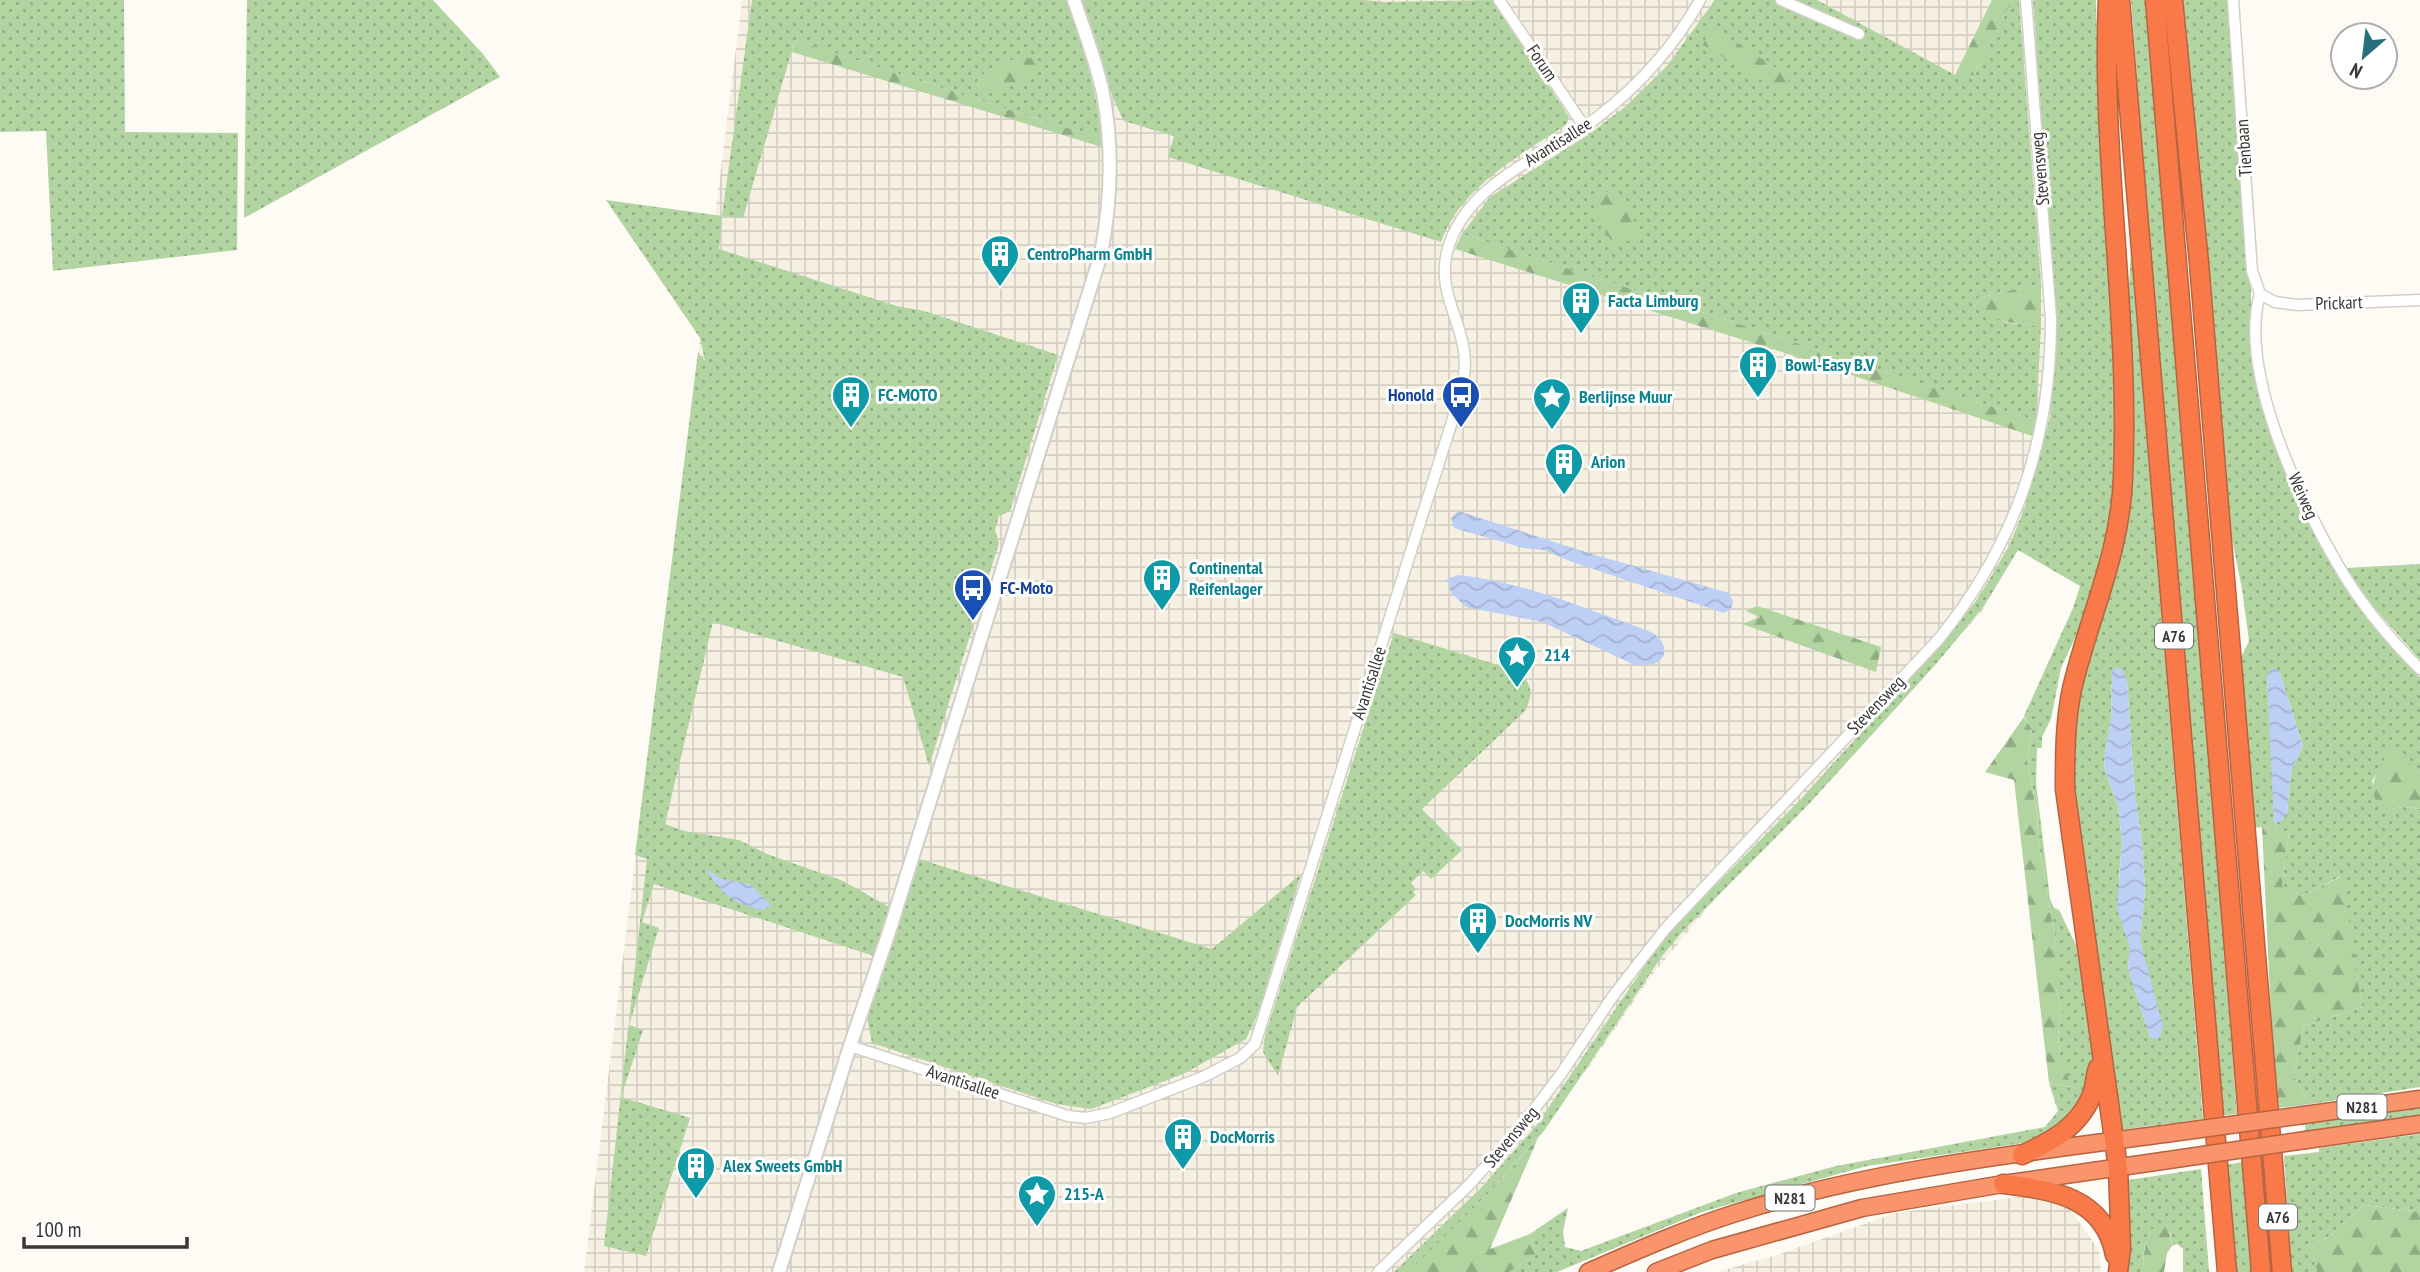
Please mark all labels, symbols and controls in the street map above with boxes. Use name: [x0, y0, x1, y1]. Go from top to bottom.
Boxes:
north arrow: [2329, 21, 2399, 91]
street label: Forum: [1522, 40, 1563, 86]
text: N: [2346, 58, 2366, 84]
street label: Avantisallee: [1520, 112, 1596, 171]
street label: Tienbaan: [2230, 119, 2257, 177]
street label: Stevensweg: [2025, 131, 2054, 207]
building icon: CentroPharm GmbH: [979, 233, 1021, 288]
place label: CentroPharm GmbH: [1027, 242, 1152, 265]
building icon: Facta Limburg: [1560, 280, 1602, 335]
place label: Facta Limburg: [1608, 289, 1699, 312]
street label: Prickart: [2315, 290, 2363, 315]
building icon: Bowl-Easy B.V: [1737, 344, 1779, 399]
place label: Bowl-Easy B.V: [1785, 353, 1876, 376]
building icon: FC-MOTO: [830, 374, 872, 429]
bus stop icon: Honold: [1440, 374, 1482, 429]
place icon: Berlijnse Muur: [1531, 376, 1573, 431]
place label: FC-MOTO: [878, 383, 938, 406]
place label: Honold: [1388, 383, 1434, 406]
place label: Berlijnse Muur: [1579, 385, 1673, 408]
building icon: Arion: [1543, 441, 1585, 496]
place label: Arion: [1590, 450, 1625, 473]
street label: Weiweg: [2283, 469, 2324, 523]
place label: Continental Reifenlager: [1189, 556, 1264, 600]
building icon: Continental Reifenlager: [1141, 557, 1183, 612]
bus stop icon: FC-Moto: [952, 567, 994, 622]
place label: FC-Moto: [1000, 576, 1053, 599]
road number: A76: [2155, 624, 2193, 649]
place icon: 214: [1496, 634, 1538, 689]
street label: Avantisallee: [1346, 643, 1391, 722]
place label: 214: [1544, 643, 1570, 666]
street label: Stevensweg: [1842, 670, 1909, 739]
building icon: DocMorris NV: [1457, 900, 1499, 955]
place label: DocMorris NV: [1505, 909, 1593, 932]
street label: Avantisallee: [924, 1059, 1003, 1104]
road number: N281: [2338, 1094, 2386, 1120]
street label: Stevensweg: [1478, 1101, 1543, 1172]
building icon: DocMorris: [1162, 1116, 1204, 1171]
place label: DocMorris: [1210, 1125, 1275, 1148]
building icon: Alex Sweets GmbH: [675, 1145, 717, 1200]
place label: Alex Sweets GmbH: [722, 1154, 842, 1177]
place icon: 215-A: [1016, 1173, 1058, 1228]
place label: 215-A: [1064, 1182, 1105, 1205]
road number: N281: [1766, 1186, 1814, 1210]
road number: A76: [2259, 1204, 2297, 1230]
scale bar: [24, 1206, 187, 1250]
text: 100 m: [35, 1216, 81, 1243]

